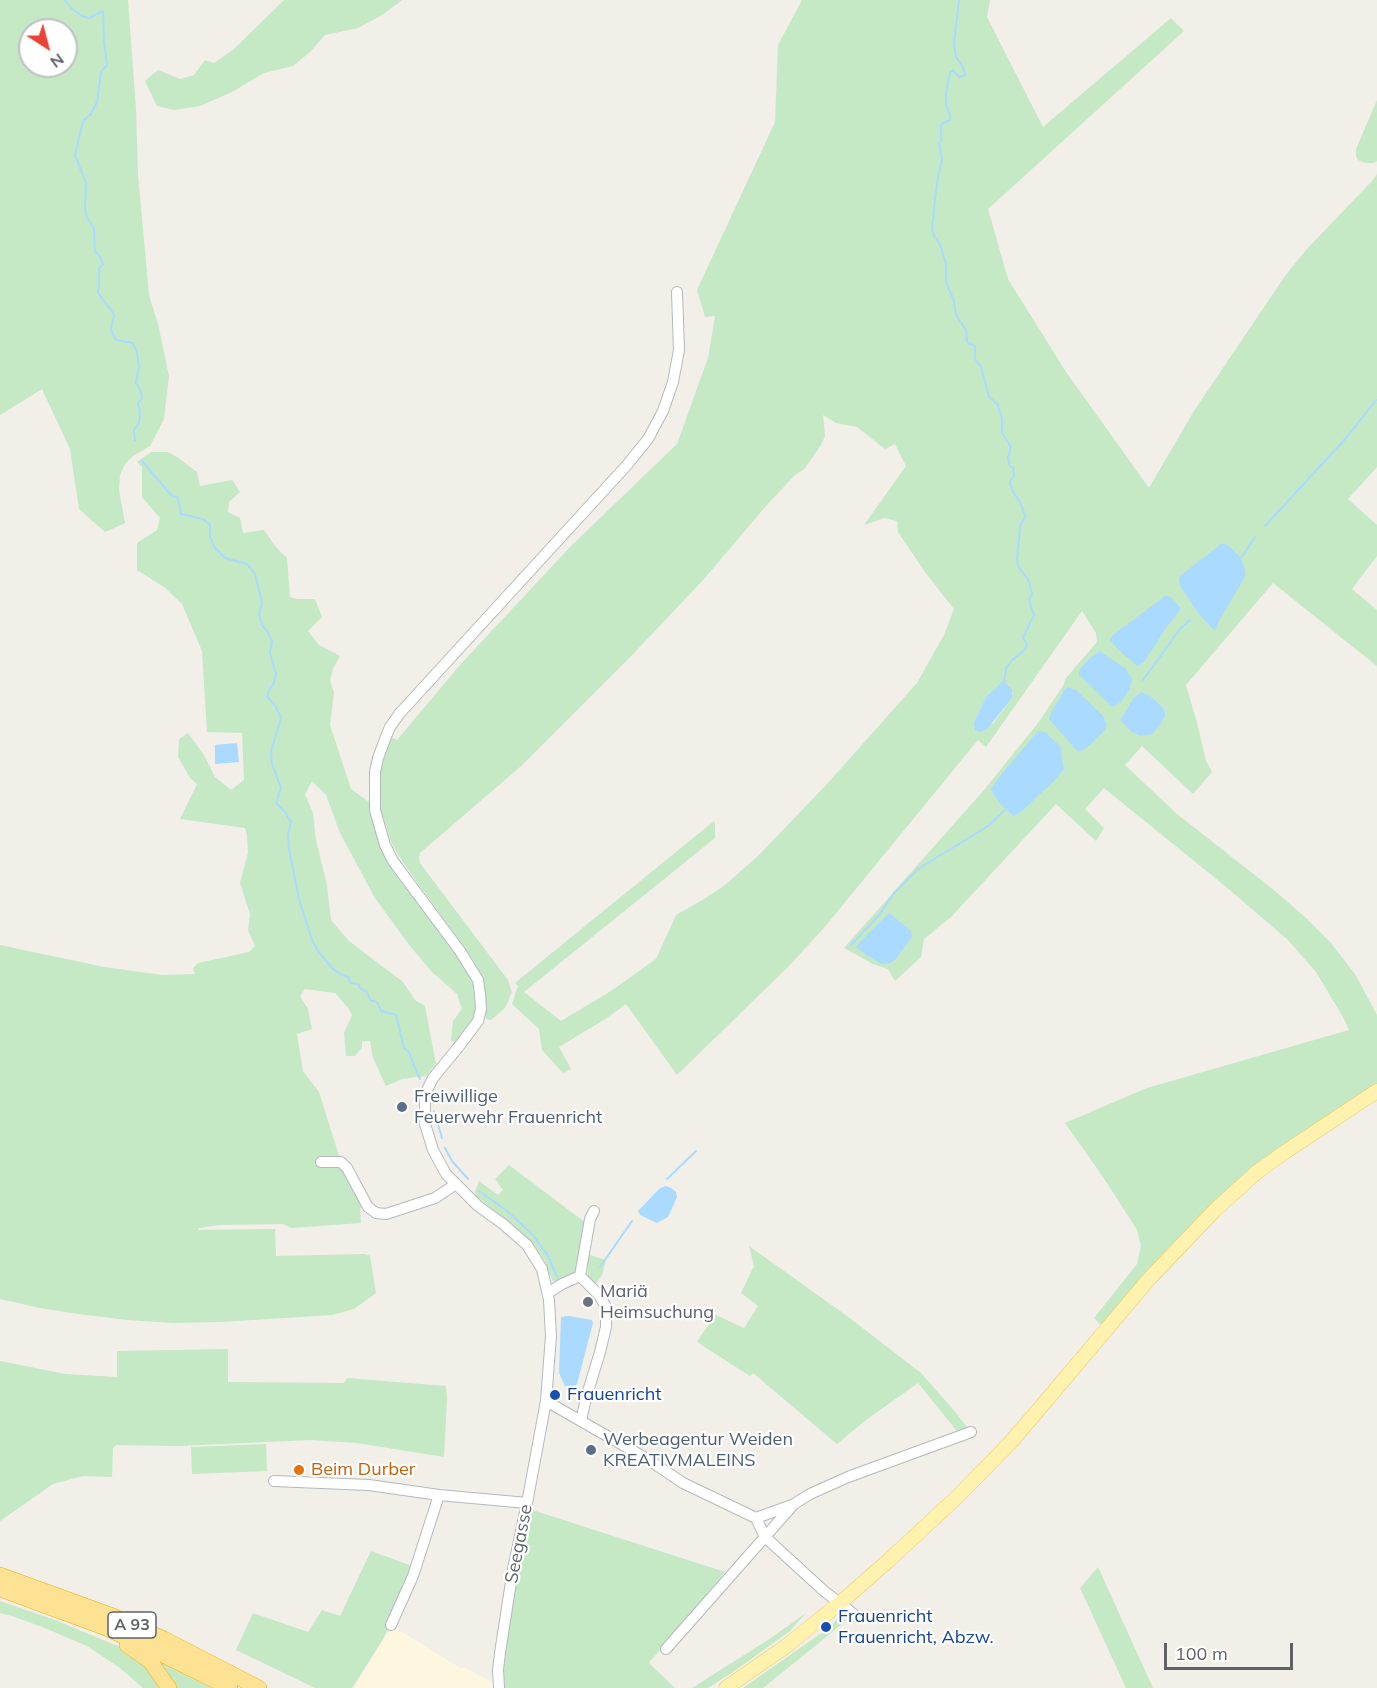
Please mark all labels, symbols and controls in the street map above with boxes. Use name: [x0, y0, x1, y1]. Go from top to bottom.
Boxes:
north arrow: [18, 18, 78, 78]
text: N: [47, 49, 68, 73]
place label: Freiwillige Feuerwehr Frauenricht: [414, 1086, 602, 1128]
marker: Freiwillige Feuerwehr Frauenricht: [395, 1100, 409, 1114]
place label: Mariä Heimsuchung: [600, 1281, 714, 1324]
marker: Mariä Heimsuchung: [581, 1295, 595, 1309]
place label: Frauenricht: [567, 1384, 661, 1406]
marker: Frauenricht: [548, 1388, 562, 1402]
place label: Werbeagentur Weiden KREATIVMALEINS: [603, 1429, 793, 1472]
marker: Werbeagentur Weiden KREATIVMALEINS: [584, 1443, 598, 1457]
place label: Beim Durber: [311, 1459, 415, 1481]
marker: Beim Durber: [292, 1463, 306, 1477]
street label: Seegasse: [501, 1503, 537, 1585]
place label: Frauenricht Frauenricht, Abzw.: [838, 1606, 994, 1648]
road number: A 93: [108, 1612, 156, 1638]
marker: Frauenricht Frauenricht, Abzw.: [819, 1620, 833, 1634]
scale bar: [1167, 1631, 1296, 1669]
text: 100 m: [1175, 1642, 1228, 1665]

